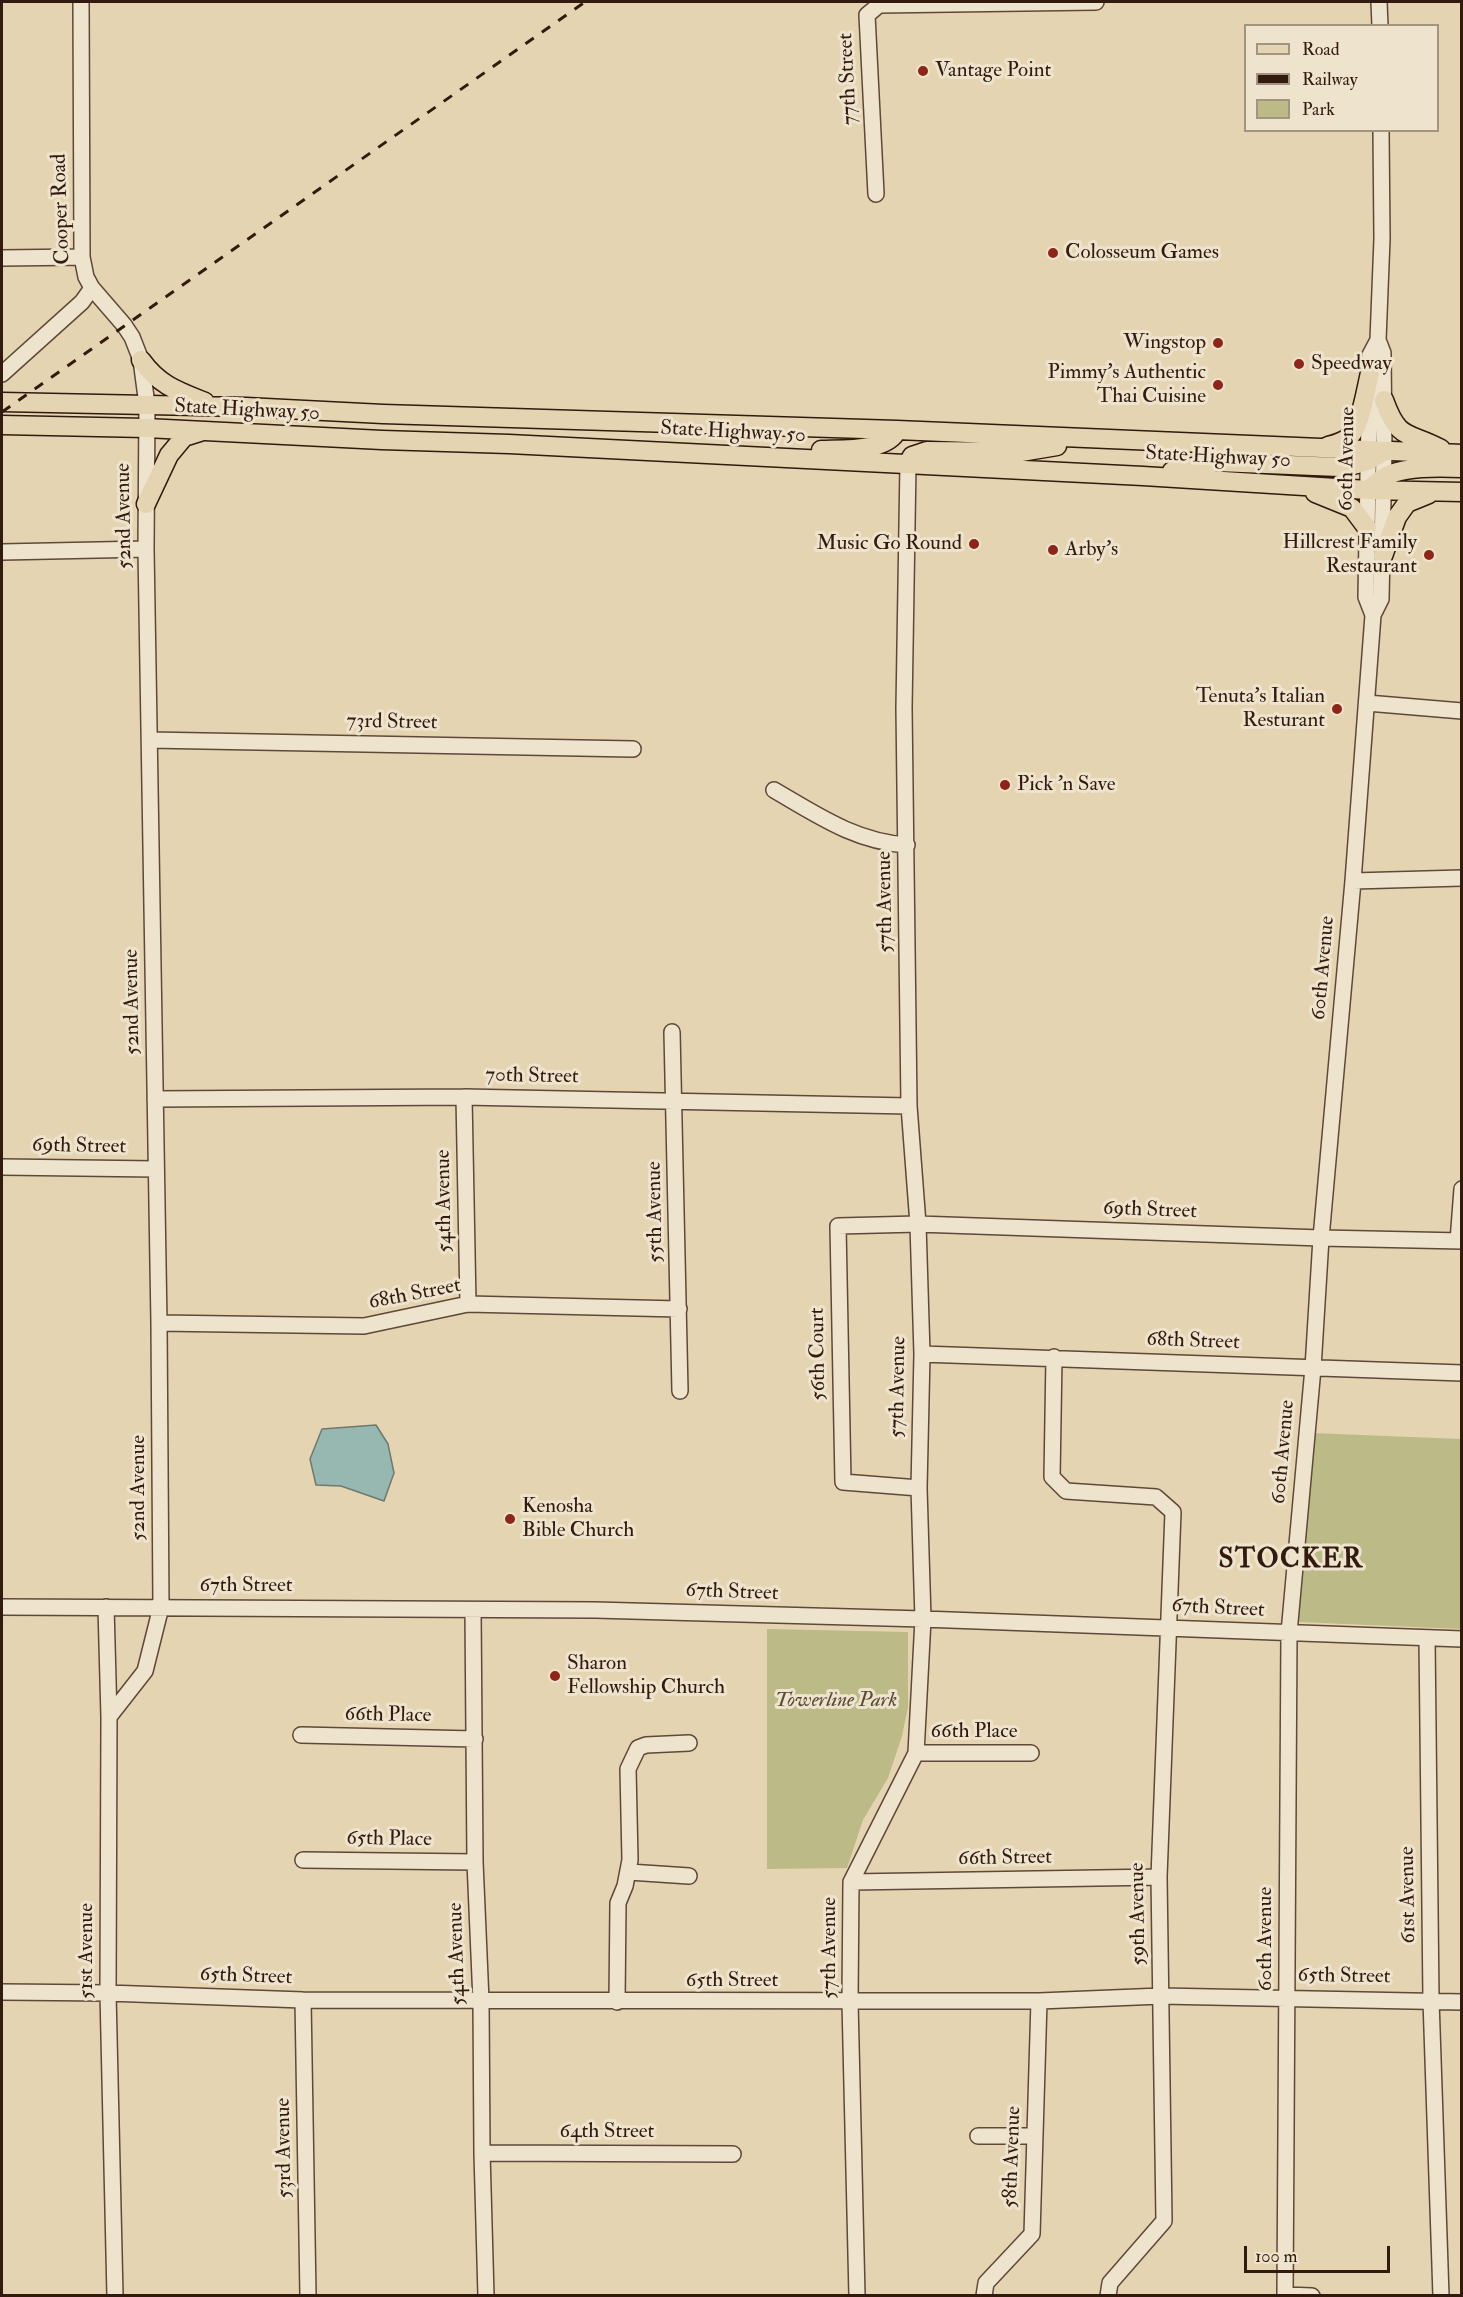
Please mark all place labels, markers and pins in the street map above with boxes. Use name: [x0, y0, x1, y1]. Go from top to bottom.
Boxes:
place label: Vantage Point: [935, 58, 1051, 84]
marker: Vantage Point: [916, 64, 930, 78]
place label: Colosseum Games: [1065, 240, 1219, 266]
marker: Colosseum Games: [1046, 246, 1060, 260]
place label: Wingstop: [1123, 330, 1206, 356]
marker: Wingstop: [1211, 336, 1225, 350]
place label: Speedway: [1311, 351, 1392, 377]
marker: Speedway: [1292, 357, 1306, 371]
place label: Pimmy's Authentic Thai Cuisine: [1048, 360, 1206, 410]
marker: Pimmy's Authentic Thai Cuisine: [1211, 378, 1225, 392]
place label: Hillcrest Family Restaurant: [1282, 530, 1417, 580]
place label: Music Go Round: [816, 531, 962, 557]
marker: Music Go Round: [967, 537, 981, 551]
place label: Arby's: [1065, 537, 1118, 563]
marker: Arby's: [1046, 543, 1060, 557]
marker: Hillcrest Family Restaurant: [1422, 548, 1436, 562]
place label: Tenuta's Italian Resturant: [1196, 684, 1325, 734]
marker: Tenuta's Italian Resturant: [1330, 702, 1344, 716]
place label: Pick 'n Save: [1017, 772, 1115, 798]
marker: Pick 'n Save: [998, 778, 1012, 792]
place label: Kenosha Bible Church: [522, 1494, 634, 1544]
marker: Kenosha Bible Church: [503, 1512, 517, 1526]
place label: Sharon Fellowship Church: [567, 1651, 725, 1701]
marker: Sharon Fellowship Church: [548, 1669, 562, 1683]

